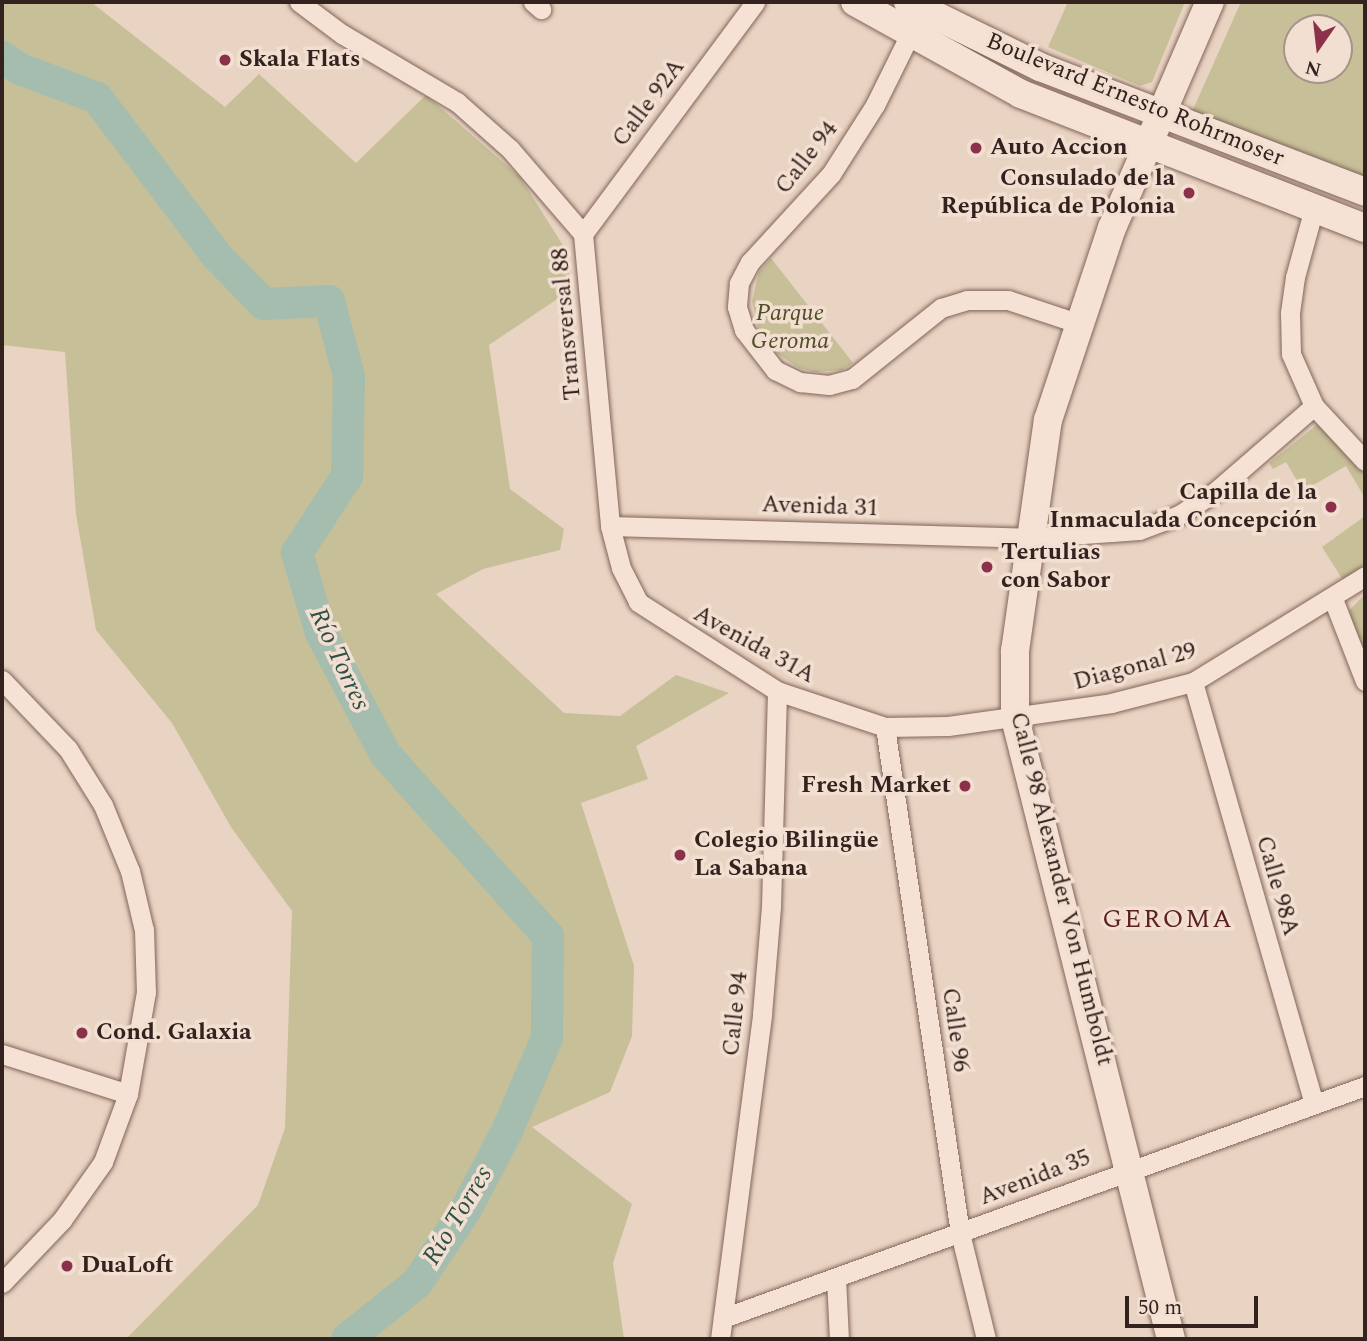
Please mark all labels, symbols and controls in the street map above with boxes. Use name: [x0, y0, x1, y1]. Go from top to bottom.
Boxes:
north arrow: [1283, 14, 1353, 84]
street label: Boulevard Ernesto Rohrmoser: [982, 27, 1288, 173]
place label: Skala Flats: [239, 46, 360, 74]
marker: Skala Flats: [217, 52, 233, 68]
text: N: [1302, 52, 1324, 84]
street label: Calle 92A: [607, 53, 691, 153]
street label: Calle 94: [770, 116, 844, 200]
place label: Auto Accion: [990, 134, 1127, 162]
marker: Auto Accion: [968, 140, 984, 156]
place label: Consulado de la República de Polonia: [941, 165, 1175, 221]
marker: Consulado de la República de Polonia: [1181, 185, 1197, 201]
street label: Transversal 88: [546, 247, 588, 401]
park label: Parque Geroma: [751, 300, 829, 356]
place label: Capilla de la Inmaculada Concepción: [1050, 479, 1317, 535]
street label: Avenida 31: [761, 491, 879, 523]
marker: Capilla de la Inmaculada Concepción: [1323, 499, 1339, 515]
place label: Tertulias con Sabor: [1001, 539, 1110, 595]
marker: Tertulias con Sabor: [979, 559, 995, 575]
street label: Avenida 31A: [688, 600, 820, 690]
water label: Río Torres: [302, 603, 376, 715]
street label: Diagonal 29: [1070, 637, 1200, 697]
street label: Calle 98 Alexander Von Humboldt: [1003, 709, 1119, 1069]
place label: Fresh Market: [801, 772, 951, 800]
marker: Fresh Market: [957, 778, 973, 794]
place label: Colegio Bilingüe La Sabana: [694, 827, 879, 883]
street label: Calle 98A: [1249, 833, 1305, 939]
marker: Colegio Bilingüe La Sabana: [672, 847, 688, 863]
district label: GEROMA: [1103, 904, 1233, 936]
street label: Calle 94: [717, 970, 755, 1058]
street label: Calle 96: [935, 986, 975, 1074]
place label: Cond. Galaxia: [96, 1019, 252, 1047]
marker: Cond. Galaxia: [74, 1025, 90, 1041]
street label: Avenida 35: [975, 1144, 1095, 1212]
water label: Río Torres: [416, 1161, 500, 1271]
place label: DuaLoft: [81, 1252, 173, 1280]
marker: DuaLoft: [59, 1258, 75, 1274]
scale bar: [1129, 1282, 1262, 1326]
text: 50 m: [1138, 1292, 1182, 1324]

